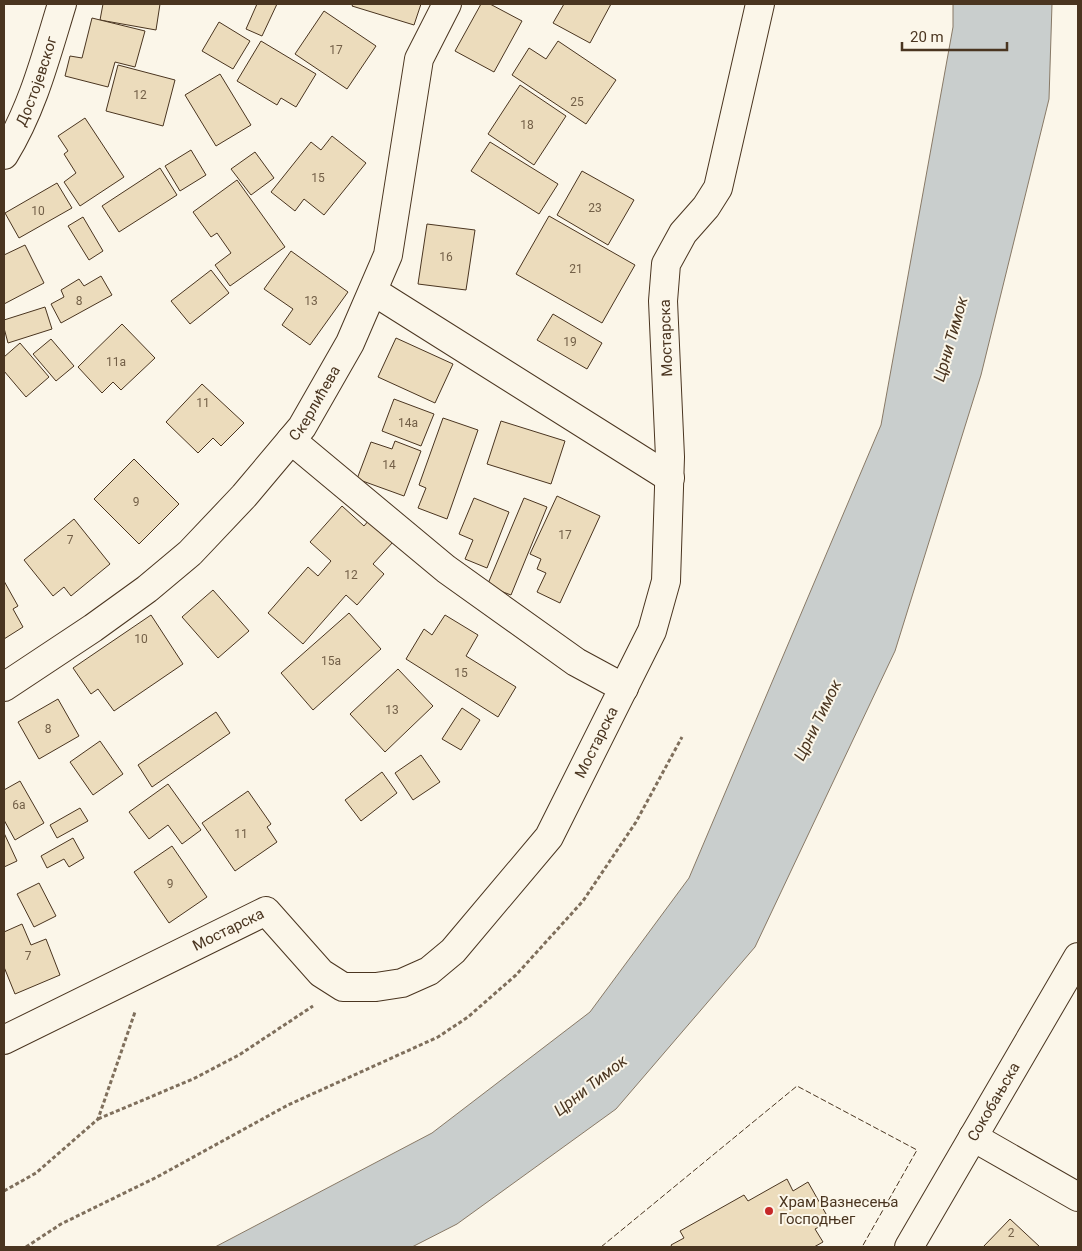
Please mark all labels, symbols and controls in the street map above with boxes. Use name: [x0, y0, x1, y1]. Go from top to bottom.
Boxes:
scale bar: [902, 20, 1007, 52]
text: 20 m: [910, 28, 944, 46]
street label: Достојевског: [12, 34, 61, 129]
house number: 17: [329, 43, 343, 57]
house number: 12: [133, 88, 147, 102]
house number: 25: [570, 95, 584, 109]
house number: 18: [520, 118, 534, 132]
house number: 15: [311, 171, 325, 185]
house number: 23: [588, 201, 602, 215]
house number: 10: [31, 204, 45, 218]
house number: 16: [439, 250, 453, 264]
house number: 21: [569, 262, 583, 276]
house number: 8: [76, 294, 83, 308]
house number: 13: [304, 294, 318, 308]
water label: Црни Тимок: [929, 294, 972, 384]
street label: Мостарска: [656, 299, 676, 377]
house number: 19: [563, 335, 577, 349]
house number: 11a: [106, 355, 126, 369]
street label: Скерлићева: [285, 362, 344, 445]
house number: 11: [196, 396, 210, 410]
house number: 14a: [398, 416, 418, 430]
house number: 14: [382, 458, 396, 472]
house number: 9: [133, 495, 139, 509]
house number: 17: [558, 528, 572, 542]
house number: 7: [67, 533, 74, 547]
house number: 12: [344, 568, 358, 582]
house number: 10: [134, 632, 148, 646]
house number: 15a: [321, 654, 341, 668]
house number: 15: [454, 666, 468, 680]
water label: Црни Тимок: [790, 676, 845, 764]
house number: 13: [385, 703, 399, 717]
street label: Мостарска: [571, 704, 622, 781]
house number: 8: [45, 722, 52, 736]
house number: 6a: [12, 798, 26, 812]
house number: 11: [234, 827, 248, 841]
house number: 9: [167, 877, 173, 891]
street label: Мостарска: [190, 904, 267, 955]
house number: 7: [25, 949, 32, 963]
water label: Црни Тимок: [550, 1051, 631, 1120]
street label: Сокобањска: [964, 1059, 1024, 1145]
place label: Храм Вазнесења Господњег: [779, 1193, 898, 1228]
marker: Храм Вазнесења Господњег: [763, 1205, 775, 1217]
house number: 2: [1008, 1226, 1015, 1240]

